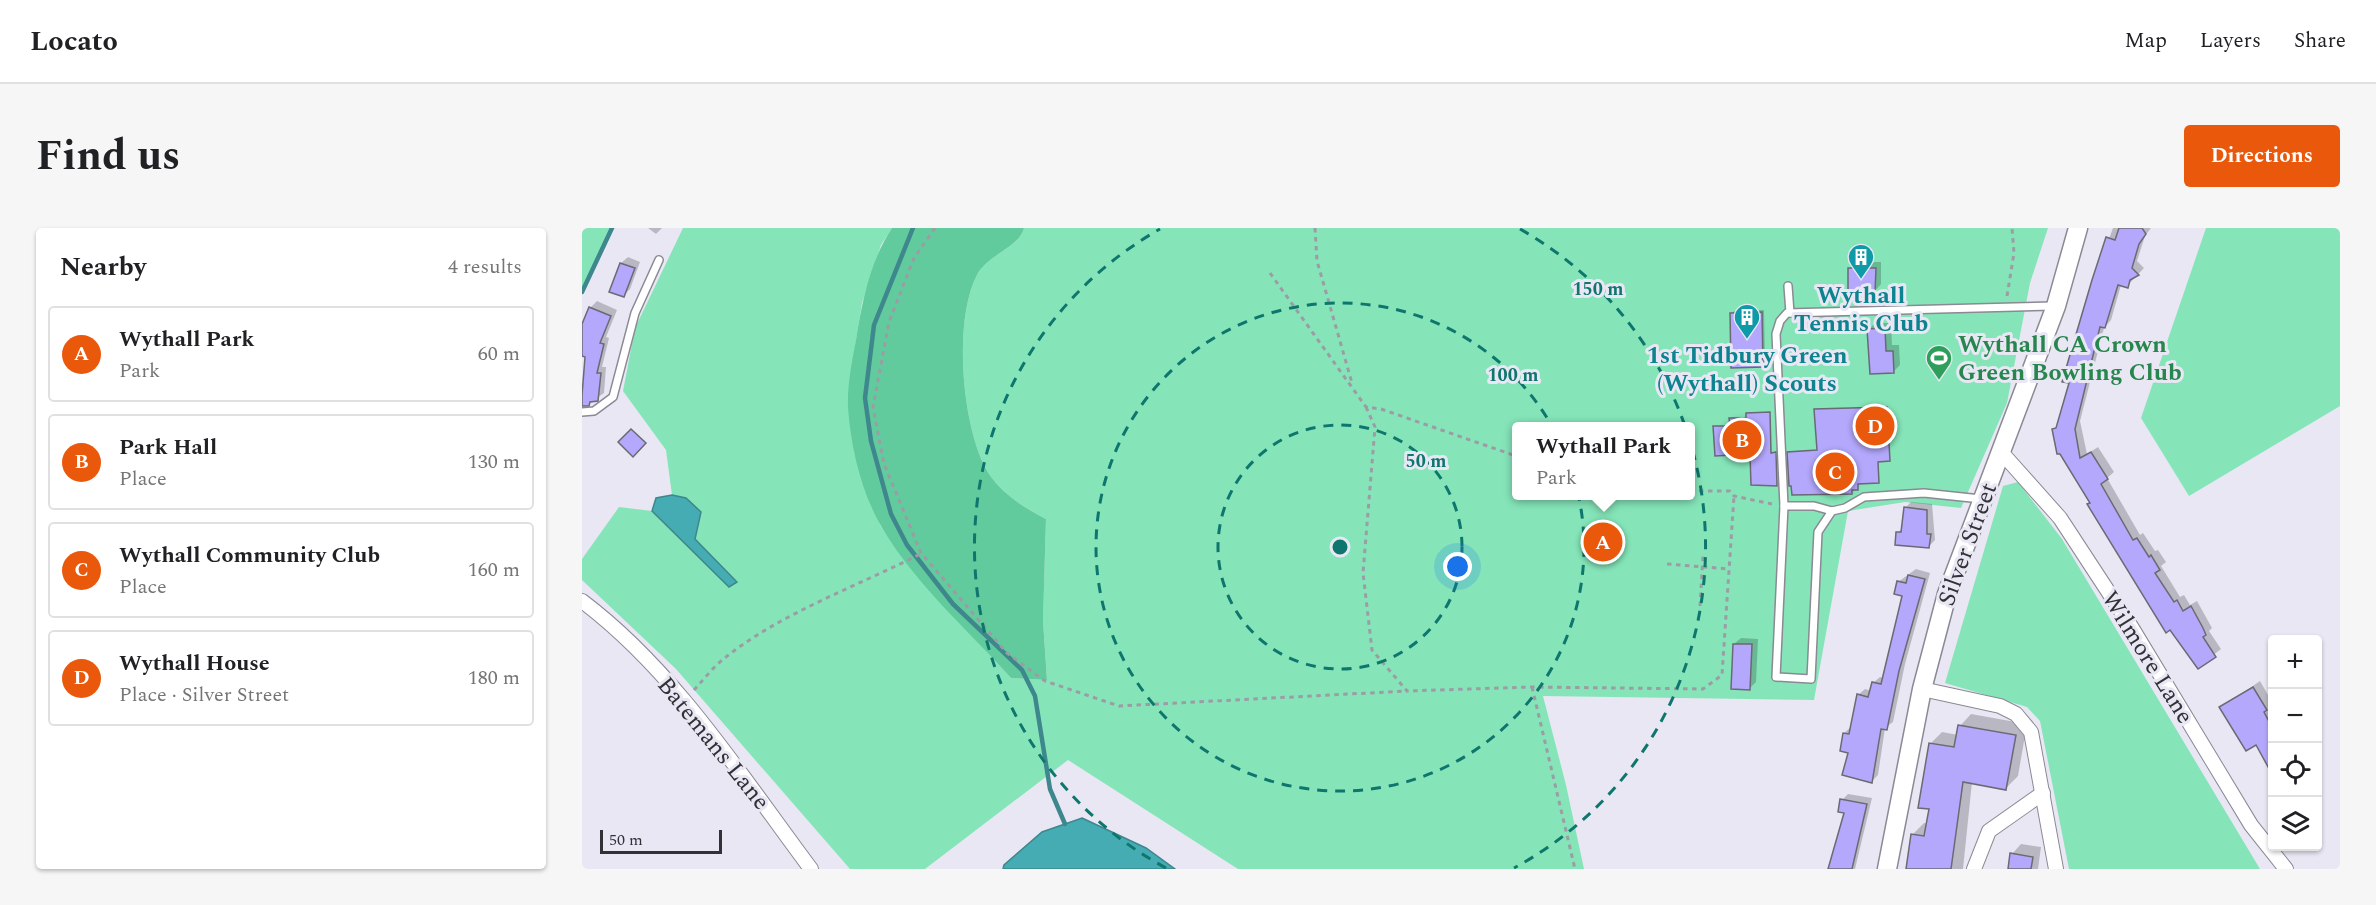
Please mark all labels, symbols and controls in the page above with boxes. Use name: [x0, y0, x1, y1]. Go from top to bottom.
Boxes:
text: Locato: [30, 20, 118, 63]
text: Map: [2125, 25, 2167, 57]
text: Layers: [2200, 25, 2261, 57]
text: Share: [2294, 25, 2346, 57]
text: Find us: [36, 125, 180, 188]
button: Directions: [2184, 125, 2340, 187]
building icon: Wythall Tennis Club: [1846, 242, 1876, 280]
text: Nearby: [60, 247, 146, 287]
text: 4 results: [448, 252, 522, 282]
text: 150 m: [1572, 276, 1624, 303]
place label: Wythall Tennis Club: [1794, 278, 1928, 342]
building icon: 1st Tidbury Green (Wythall) Scouts: [1732, 302, 1762, 340]
text: Wythall Park: [119, 323, 255, 356]
place label: Wythall CA Crown Green Bowling Club: [1958, 327, 2182, 391]
place label: 1st Tidbury Green (Wythall) Scouts: [1646, 338, 1848, 402]
text: A: [74, 339, 89, 369]
text: 60 m: [478, 339, 520, 369]
sports icon: Wythall CA Crown Green Bowling Club: [1924, 343, 1954, 381]
text: Park: [119, 356, 160, 386]
text: 100 m: [1487, 362, 1539, 389]
pin: D: [1856, 404, 1894, 448]
pin: B: [1722, 418, 1762, 462]
popup: [1512, 422, 1695, 500]
text: Wythall Park: [1536, 430, 1671, 463]
text: Park Hall: [119, 431, 217, 464]
text: B: [74, 447, 89, 477]
text: 130 m: [468, 447, 520, 477]
text: 50 m: [1406, 448, 1446, 475]
pin: C: [1816, 450, 1854, 494]
text: Park: [1536, 463, 1577, 493]
text: Place: [119, 464, 167, 494]
street label: Silver Street: [1929, 478, 2007, 611]
pin: A: [1584, 520, 1622, 564]
centre of rings: [1330, 537, 1350, 557]
text: Wythall Community Club: [119, 539, 380, 572]
your location: [1443, 552, 1472, 581]
text: C: [74, 555, 89, 585]
text: 160 m: [468, 555, 520, 585]
text: Place: [119, 572, 167, 602]
street label: Wilmore Lane: [2092, 584, 2202, 731]
map controls: [2268, 635, 2322, 851]
button: +: [2268, 635, 2322, 689]
text: Wythall House: [119, 647, 270, 680]
text: D: [73, 663, 90, 693]
text: 180 m: [468, 663, 520, 693]
street label: Batemans Lane: [648, 669, 778, 818]
text: Place · Silver Street: [119, 680, 289, 710]
button: −: [2268, 689, 2322, 743]
button: locate: [2268, 743, 2322, 797]
button: layers: [2268, 797, 2322, 851]
scale bar: [600, 827, 722, 854]
text: 50 m: [609, 828, 643, 852]

